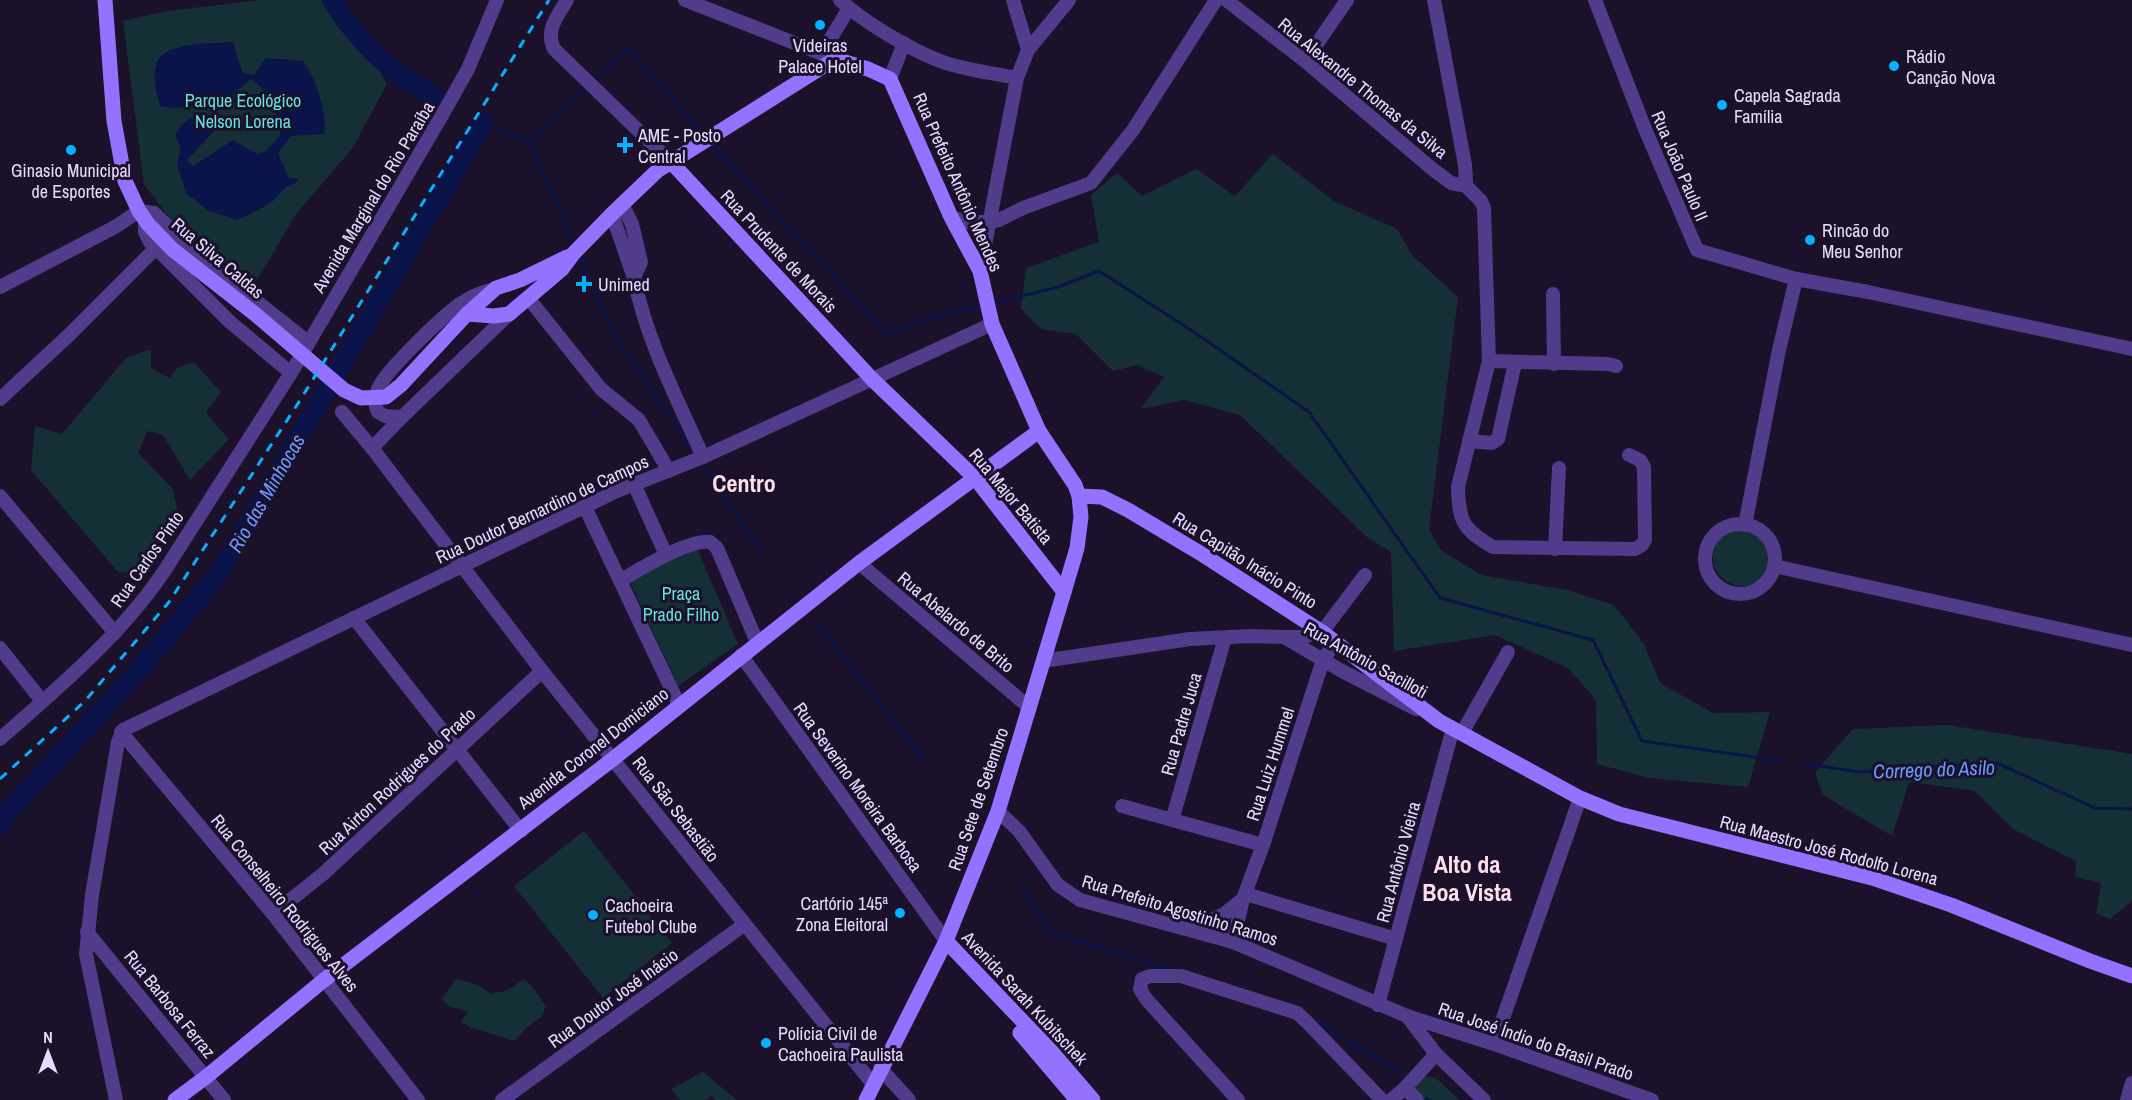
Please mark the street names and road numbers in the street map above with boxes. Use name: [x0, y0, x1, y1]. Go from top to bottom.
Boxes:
street label: Rua Alexandre Thomas da Silva: [1273, 12, 1453, 164]
street label: Rua Prefeito Antônio Mendes: [907, 88, 1009, 276]
street label: Avenida Marginal do Rio Paraíba: [305, 97, 440, 298]
street label: Rua João Paulo II: [1646, 107, 1714, 225]
street label: Rua Prudente de Morais: [715, 184, 843, 318]
street label: Rua Silva Caldas: [166, 212, 270, 304]
street label: Rua Major Batista: [963, 443, 1059, 549]
street label: Rua Doutor Bernardino de Campos: [432, 449, 652, 569]
street label: Rua Capitão Inácio Pinto: [1168, 505, 1322, 615]
street label: Rua Carlos Pinto: [105, 506, 189, 612]
street label: Rua Abelardo de Brito: [892, 566, 1020, 678]
street label: Rua Antônio Sacilloti: [1300, 616, 1432, 704]
street label: Rua Padre Juca: [1154, 670, 1208, 778]
street label: Avenida Coronel Domiciano: [512, 681, 674, 815]
street label: Rua Severino Moreira Barbosa: [788, 697, 928, 877]
street label: Rua Airton Rodrigues do Prado: [313, 702, 481, 860]
street label: Rua Luiz Hummel: [1240, 704, 1300, 824]
street label: Rua Sete de Setembro: [942, 724, 1014, 874]
street label: Rua São Sebastião: [627, 751, 725, 867]
street label: Rua Antônio Vieira: [1370, 799, 1426, 925]
street label: Rua Conselheiro Rodrigues Alves: [205, 809, 365, 997]
street label: Rua Maestro José Rodolfo Lorena: [1717, 809, 1941, 891]
street label: Rua Prefeito Agostinho Ramos: [1079, 868, 1281, 952]
street label: Avenida Sarah Kubitschek: [956, 925, 1094, 1071]
street label: Rua Doutor José Inácio: [543, 942, 683, 1054]
street label: Rua Barbosa Ferraz: [119, 945, 221, 1063]
street label: Rua José Índio do Brasil Prado: [1435, 996, 1637, 1086]

